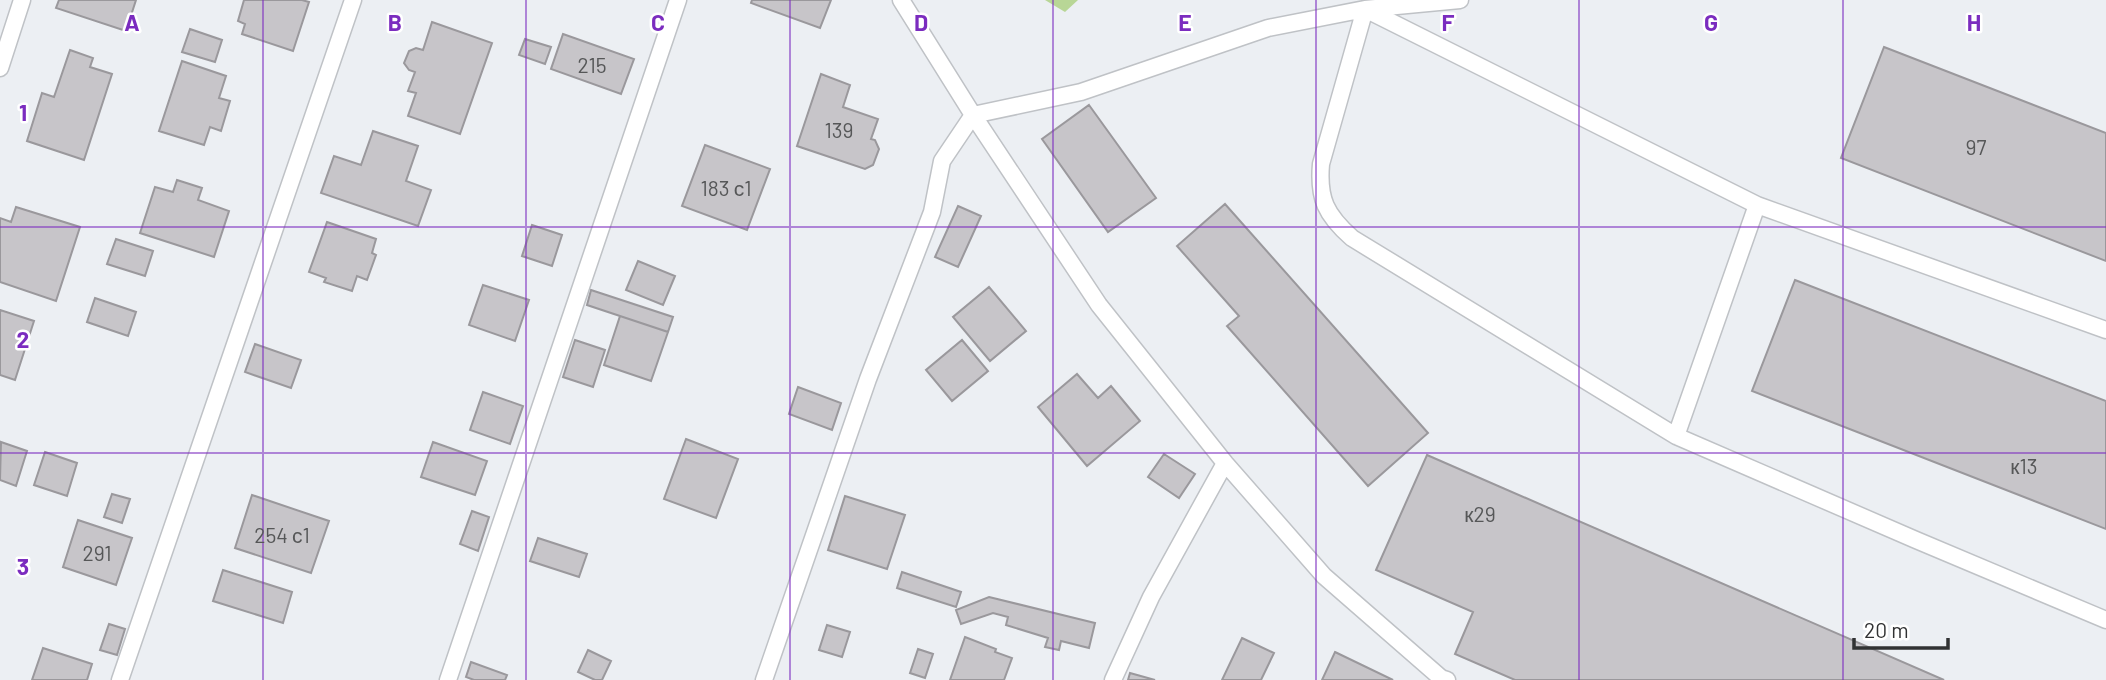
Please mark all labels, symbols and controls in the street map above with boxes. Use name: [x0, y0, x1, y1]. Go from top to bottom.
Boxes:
text: A: [124, 8, 140, 36]
text: B: [388, 8, 402, 36]
text: C: [651, 8, 665, 36]
text: D: [914, 8, 928, 36]
text: E: [1178, 8, 1192, 36]
text: F: [1442, 8, 1455, 36]
text: G: [1704, 8, 1718, 36]
text: H: [1967, 8, 1981, 36]
house number: 215: [577, 52, 607, 77]
text: 1: [19, 98, 27, 126]
house number: 139: [824, 117, 854, 142]
house number: 97: [1966, 134, 1987, 159]
house number: 183 с1: [700, 175, 752, 200]
text: 2: [17, 325, 29, 353]
house number: к13: [2010, 453, 2038, 478]
house number: к29: [1464, 501, 1496, 526]
house number: 254 с1: [254, 522, 310, 547]
house number: 291: [82, 540, 112, 565]
text: 3: [17, 552, 29, 580]
scale bar: [1854, 606, 1948, 650]
text: 20 m: [1864, 617, 1909, 642]

